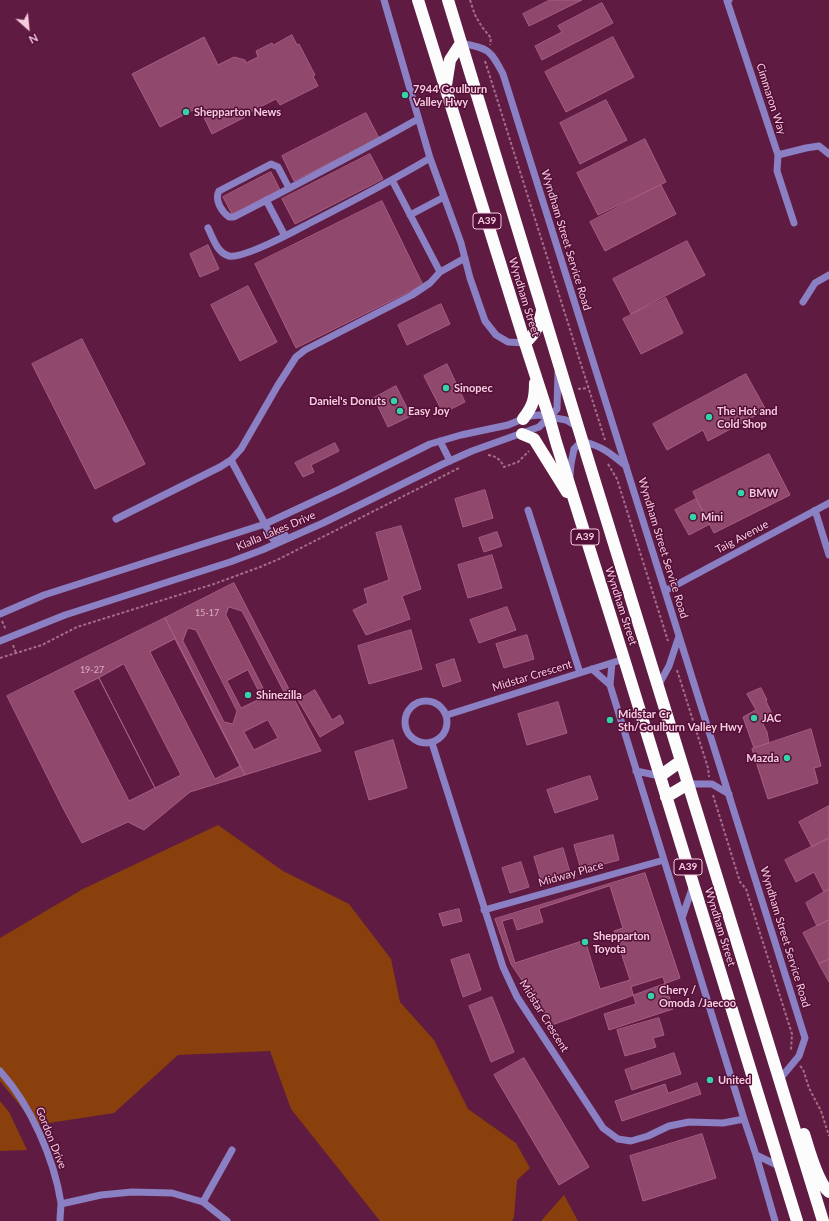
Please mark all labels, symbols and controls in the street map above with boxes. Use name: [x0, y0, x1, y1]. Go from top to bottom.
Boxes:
north arrow: [8, 8, 48, 48]
text: N: [27, 31, 40, 47]
street label: Cimmaron Way: [753, 62, 789, 136]
place label: 7944 Goulburn Valley Hwy: [413, 82, 487, 108]
marker: 7944 Goulburn Valley Hwy: [400, 90, 410, 100]
place label: Shepparton News: [194, 105, 281, 119]
marker: Shepparton News: [181, 107, 191, 117]
street label: Wyndham Street Service Road: [538, 168, 594, 312]
road number: A39: [473, 213, 501, 229]
street label: Wyndham Street: [506, 256, 542, 338]
place label: Sinopec: [454, 381, 493, 395]
marker: Sinopec: [441, 383, 451, 393]
place label: Daniel's Donuts: [309, 394, 386, 408]
marker: Daniel's Donuts: [389, 396, 399, 406]
place label: Easy Joy: [408, 404, 450, 418]
place label: The Hot and Cold Shop: [717, 404, 778, 430]
marker: Easy Joy: [395, 406, 405, 416]
marker: The Hot and Cold Shop: [704, 412, 714, 422]
street label: Wyndham Street Service Road: [635, 476, 691, 620]
place label: BMW: [749, 486, 778, 500]
marker: BMW: [736, 488, 746, 498]
street label: Kialla Lakes Drive: [234, 508, 318, 554]
place label: Mini: [701, 510, 723, 524]
marker: Mini: [688, 512, 698, 522]
street label: Taig Avenue: [713, 517, 771, 557]
road number: A39: [571, 529, 599, 545]
street label: Wyndham Street: [602, 565, 640, 647]
house number: 15-17: [195, 608, 219, 618]
street label: Midstar Crescent: [491, 658, 573, 694]
house number: 19-27: [80, 665, 104, 675]
place label: Shinezilla: [256, 688, 302, 702]
marker: Shinezilla: [243, 690, 253, 700]
place label: Midstar Cr Sth/Goulburn Valley Hwy: [618, 707, 743, 733]
place label: JAC: [762, 711, 781, 725]
marker: JAC: [749, 713, 759, 723]
marker: Midstar Cr Sth/Goulburn Valley Hwy: [605, 715, 615, 725]
place label: Mazda: [746, 751, 779, 765]
marker: Mazda: [782, 753, 792, 763]
street label: Midway Place: [537, 858, 605, 890]
road number: A39: [674, 859, 702, 875]
street label: Wyndham Street Service Road: [757, 865, 813, 1009]
street label: Wyndham Street: [702, 886, 738, 968]
place label: Shepparton Toyota: [593, 929, 650, 955]
marker: Shepparton Toyota: [580, 937, 590, 947]
street label: Midstar Crescent: [517, 977, 571, 1055]
place label: Chery / Omoda /Jaecoo: [659, 983, 736, 1009]
marker: Chery / Omoda /Jaecoo: [646, 991, 656, 1001]
place label: United: [718, 1073, 751, 1087]
marker: United: [705, 1075, 715, 1085]
street label: Gordon Drive: [33, 1105, 69, 1171]

